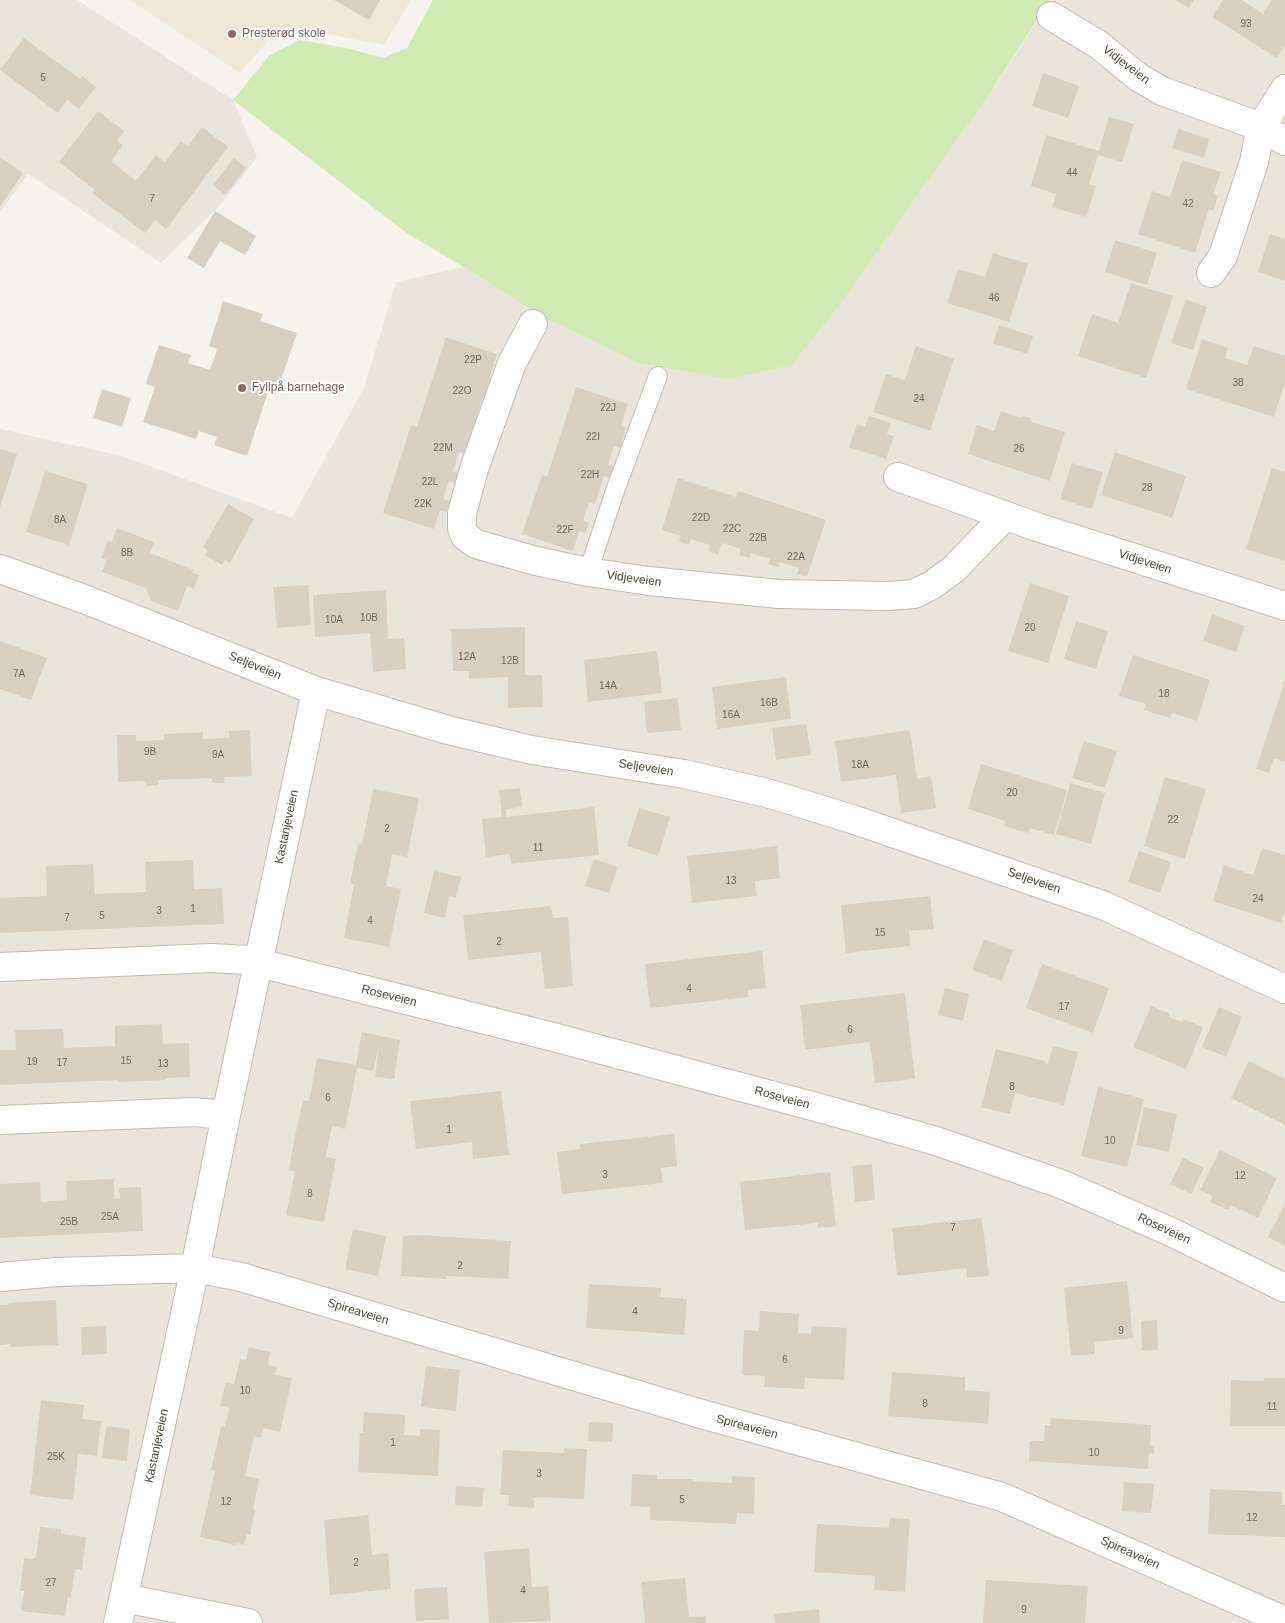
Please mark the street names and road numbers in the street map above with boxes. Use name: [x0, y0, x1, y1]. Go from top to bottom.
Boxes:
street label: Vidjeveien: [1100, 43, 1152, 87]
street label: Vidjeveien: [1117, 547, 1173, 577]
street label: Vidjeveien: [606, 568, 662, 590]
street label: Seljeveien: [227, 649, 283, 683]
street label: Seljeveien: [618, 757, 674, 779]
street label: Kastanjeveien: [272, 789, 302, 865]
street label: Seljeveien: [1005, 865, 1063, 897]
street label: Roseveien: [360, 982, 418, 1010]
street label: Roseveien: [753, 1084, 811, 1112]
street label: Roseveien: [1135, 1210, 1193, 1248]
street label: Spireaveien: [326, 1296, 390, 1328]
street label: Kastanjeveien: [142, 1408, 172, 1484]
street label: Spireaveien: [715, 1412, 779, 1442]
street label: Spireaveien: [1098, 1534, 1162, 1572]

